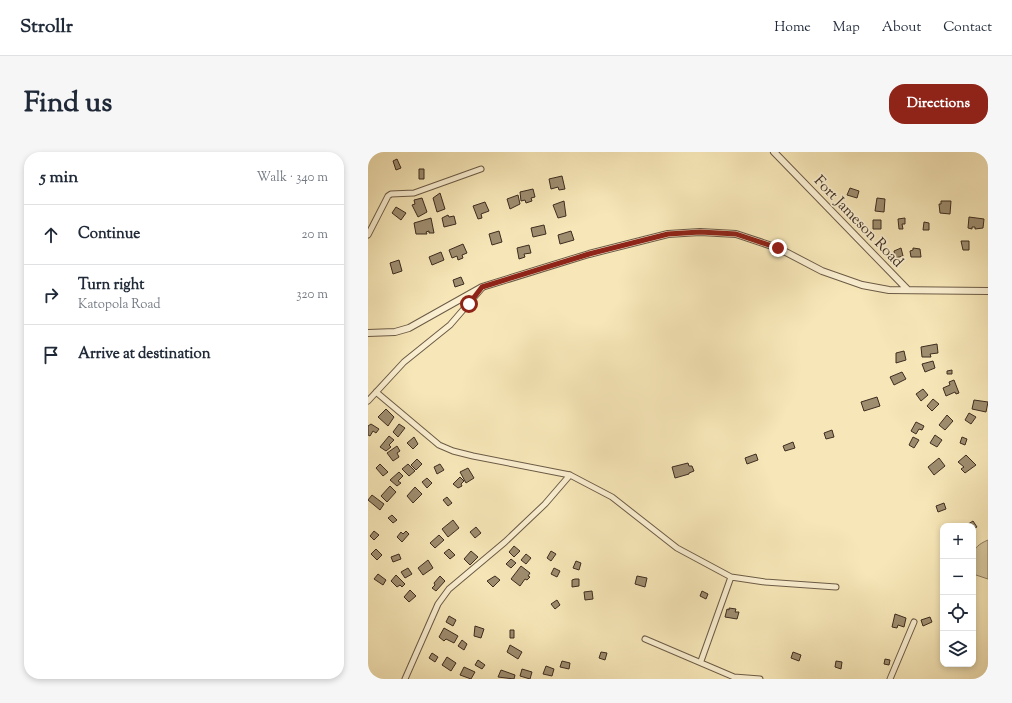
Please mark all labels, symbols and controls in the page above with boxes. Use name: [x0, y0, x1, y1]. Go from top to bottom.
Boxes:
text: Strollr: [20, 14, 73, 41]
text: Home: [774, 18, 811, 38]
text: Map: [833, 18, 860, 38]
text: About: [882, 18, 921, 38]
text: Contact: [943, 18, 992, 38]
text: Find us: [24, 84, 112, 124]
button: Directions: [889, 84, 988, 124]
text: 5 min: [40, 166, 78, 190]
text: Walk · 340 m: [257, 169, 328, 187]
street label: Fort Jameson Road: [808, 171, 908, 273]
icon: ahead: [40, 224, 62, 246]
text: Continue: [78, 224, 140, 245]
text: 20 m: [302, 226, 328, 244]
route end: [769, 239, 787, 257]
text: Turn right: [78, 275, 144, 296]
icon: right: [40, 284, 62, 306]
text: 320 m: [296, 286, 328, 304]
route start: [460, 295, 478, 313]
text: Katopola Road: [78, 296, 161, 314]
icon: arrive: [40, 344, 62, 366]
text: Arrive at destination: [78, 344, 211, 365]
map controls: [940, 523, 976, 667]
button: +: [940, 523, 976, 559]
button: −: [940, 559, 976, 595]
button: locate: [940, 595, 976, 631]
button: layers: [940, 631, 976, 667]

